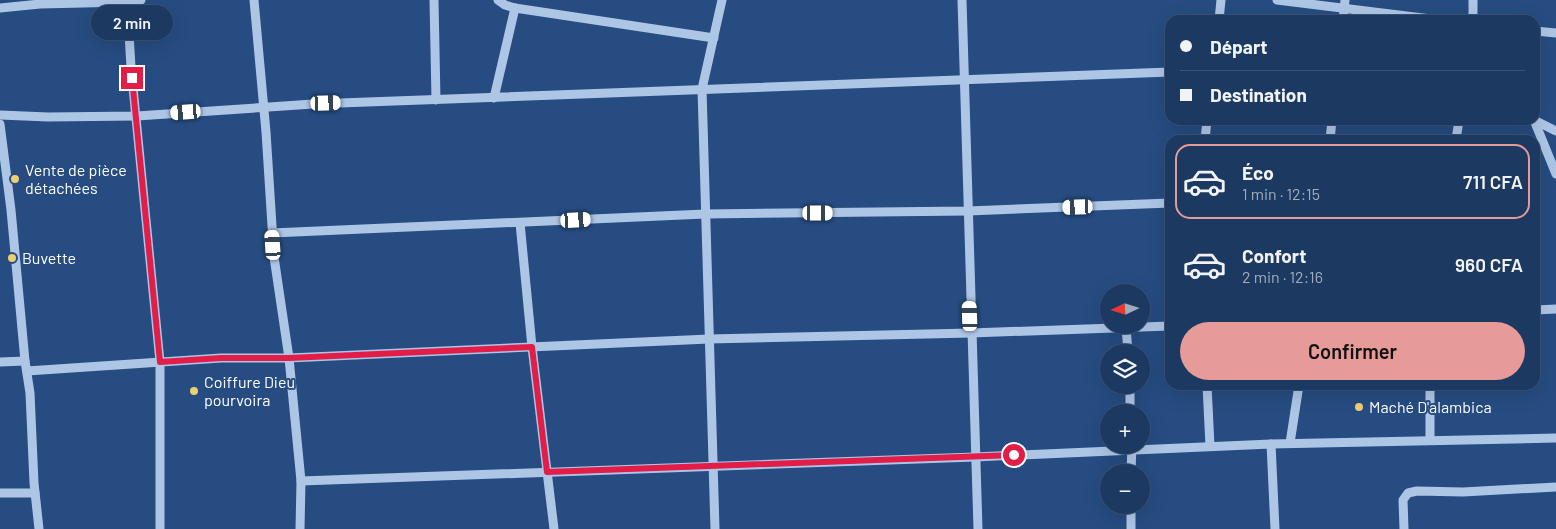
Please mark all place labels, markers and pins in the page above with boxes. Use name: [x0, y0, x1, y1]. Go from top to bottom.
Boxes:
place label: Vente de pièce détachées: [25, 160, 127, 197]
marker: Vente de pièce détachées: [9, 173, 21, 185]
place label: Buvette: [22, 248, 76, 267]
marker: Buvette: [6, 252, 18, 264]
place label: Coiffure Dieu pourvoira: [204, 372, 295, 409]
marker: Coiffure Dieu pourvoira: [188, 385, 200, 397]
place label: Maché D'alambica: [1369, 397, 1492, 416]
marker: Maché D'alambica: [1353, 401, 1365, 413]

